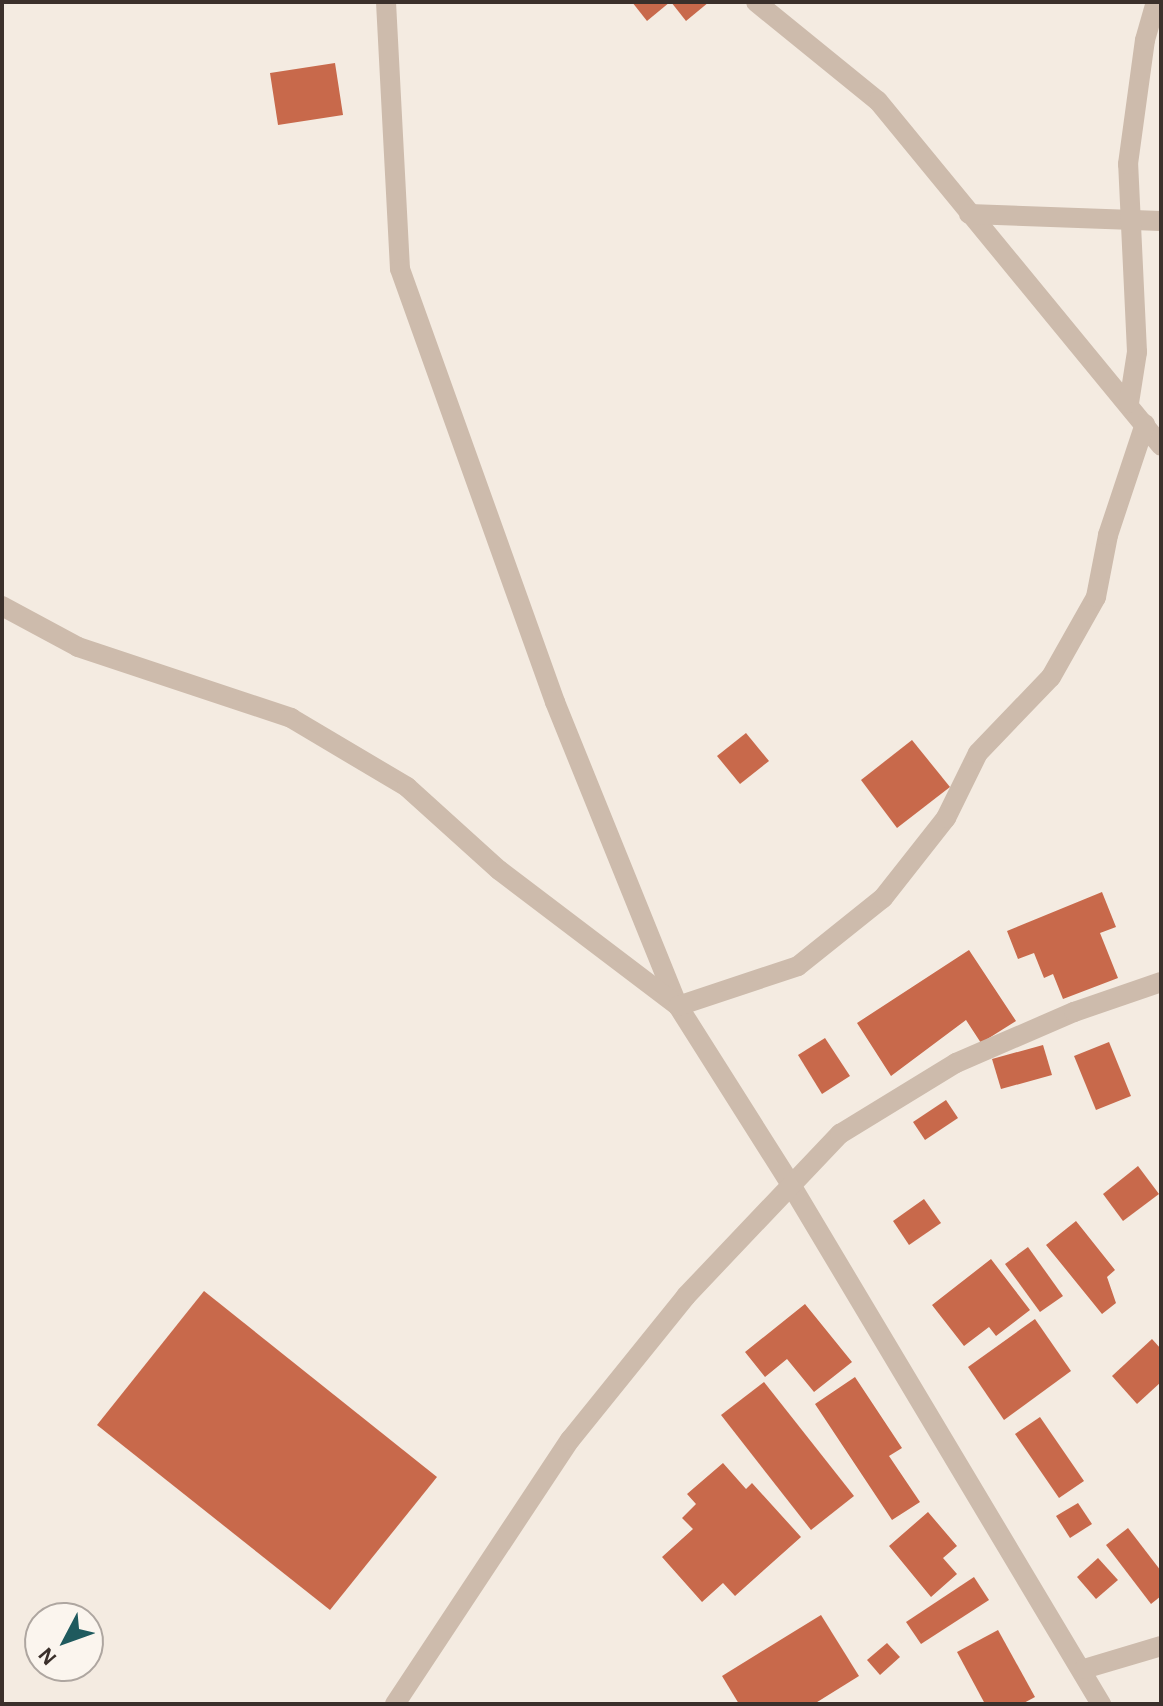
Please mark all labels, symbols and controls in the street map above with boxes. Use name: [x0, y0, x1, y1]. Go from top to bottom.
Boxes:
north arrow: [24, 1602, 104, 1682]
text: N: [34, 1643, 61, 1669]

